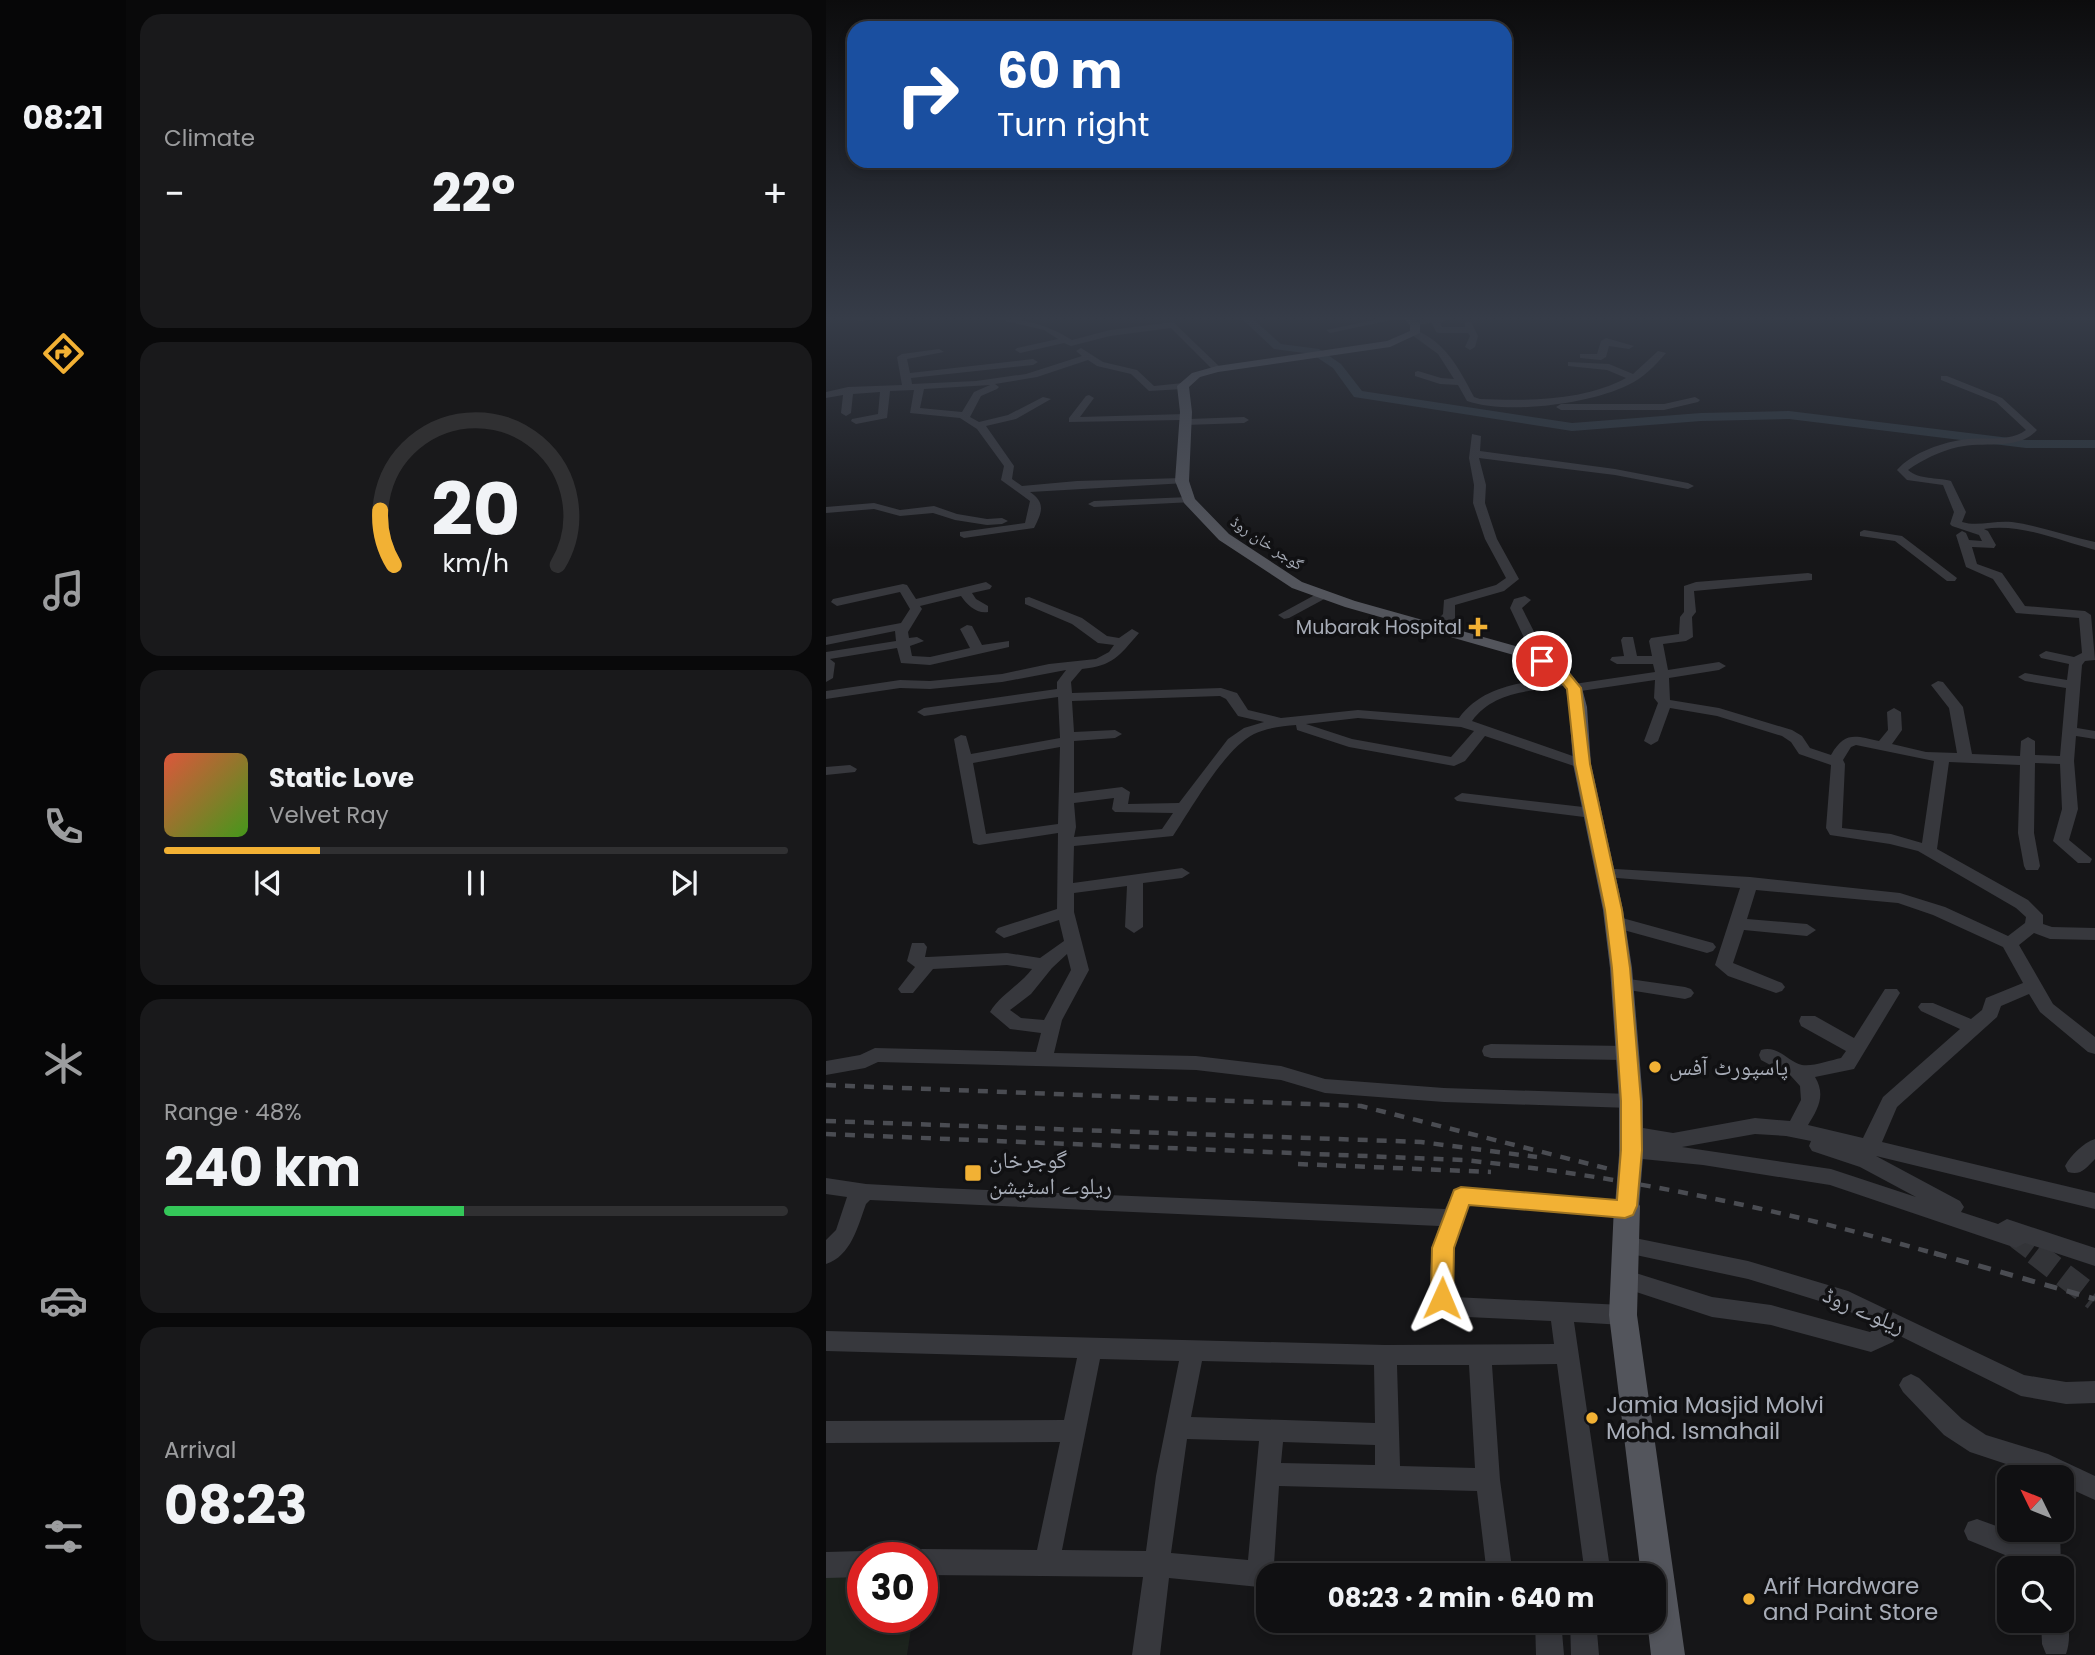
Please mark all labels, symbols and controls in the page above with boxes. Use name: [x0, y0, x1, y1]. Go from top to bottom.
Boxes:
text: 60 m: [997, 37, 1122, 105]
icon: right: [882, 49, 973, 140]
text: 08:21: [23, 95, 104, 140]
text: Turn right: [997, 102, 1149, 147]
text: Climate: [164, 122, 255, 154]
text: 22°: [432, 157, 515, 230]
text: −: [164, 167, 185, 220]
text: +: [762, 167, 788, 220]
icon: directions: [39, 329, 88, 378]
text: 20: [431, 460, 521, 561]
street label: گوجر خان روڈ: [1226, 510, 1308, 576]
text: km/h: [443, 546, 509, 581]
icon: music: [39, 566, 88, 615]
place label: Mubarak Hospital: [1296, 614, 1462, 641]
marker: Mubarak Hospital: [1468, 617, 1488, 637]
pin: [1512, 631, 1572, 691]
icon: arrive: [1523, 642, 1561, 680]
text: Static Love: [269, 760, 414, 796]
text: Velvet Ray: [269, 799, 389, 831]
icon: phone: [39, 802, 88, 851]
icon: previous: [249, 864, 287, 902]
icon: pause: [457, 864, 495, 902]
icon: next: [665, 864, 703, 902]
icon: climate: [39, 1039, 88, 1088]
place label: پاسپورٹ آفس: [1669, 1051, 1788, 1083]
marker: پاسپورٹ آفس: [1647, 1059, 1663, 1075]
text: Range · 48%: [164, 1096, 302, 1128]
text: 240 km: [164, 1131, 361, 1204]
place label: گوجرخان ریلوے اسٹیشن: [989, 1144, 1112, 1202]
marker: گوجرخان ریلوے اسٹیشن: [963, 1163, 983, 1183]
position arrow: [1405, 1261, 1479, 1335]
icon: car: [39, 1276, 88, 1325]
street label: ریلوے روڈ: [1818, 1278, 1910, 1342]
place label: Jamia Masjid Molvi Mohd. Ismahail: [1606, 1389, 1824, 1447]
marker: Jamia Masjid Molvi Mohd. Ismahail: [1584, 1410, 1600, 1426]
text: Arrival: [164, 1434, 236, 1466]
north arrow: [1997, 1465, 2074, 1542]
map controls: [1997, 1465, 2074, 1633]
text: 08:23: [164, 1469, 308, 1542]
icon: filters: [39, 1512, 88, 1561]
speed limit sign: 30: [847, 1542, 938, 1633]
button: search: [1997, 1556, 2074, 1633]
place label: Arif Hardware and Paint Store: [1763, 1570, 1938, 1628]
text: 08:23 · 2 min · 640 m: [1328, 1580, 1594, 1616]
marker: Arif Hardware and Paint Store: [1741, 1591, 1757, 1607]

